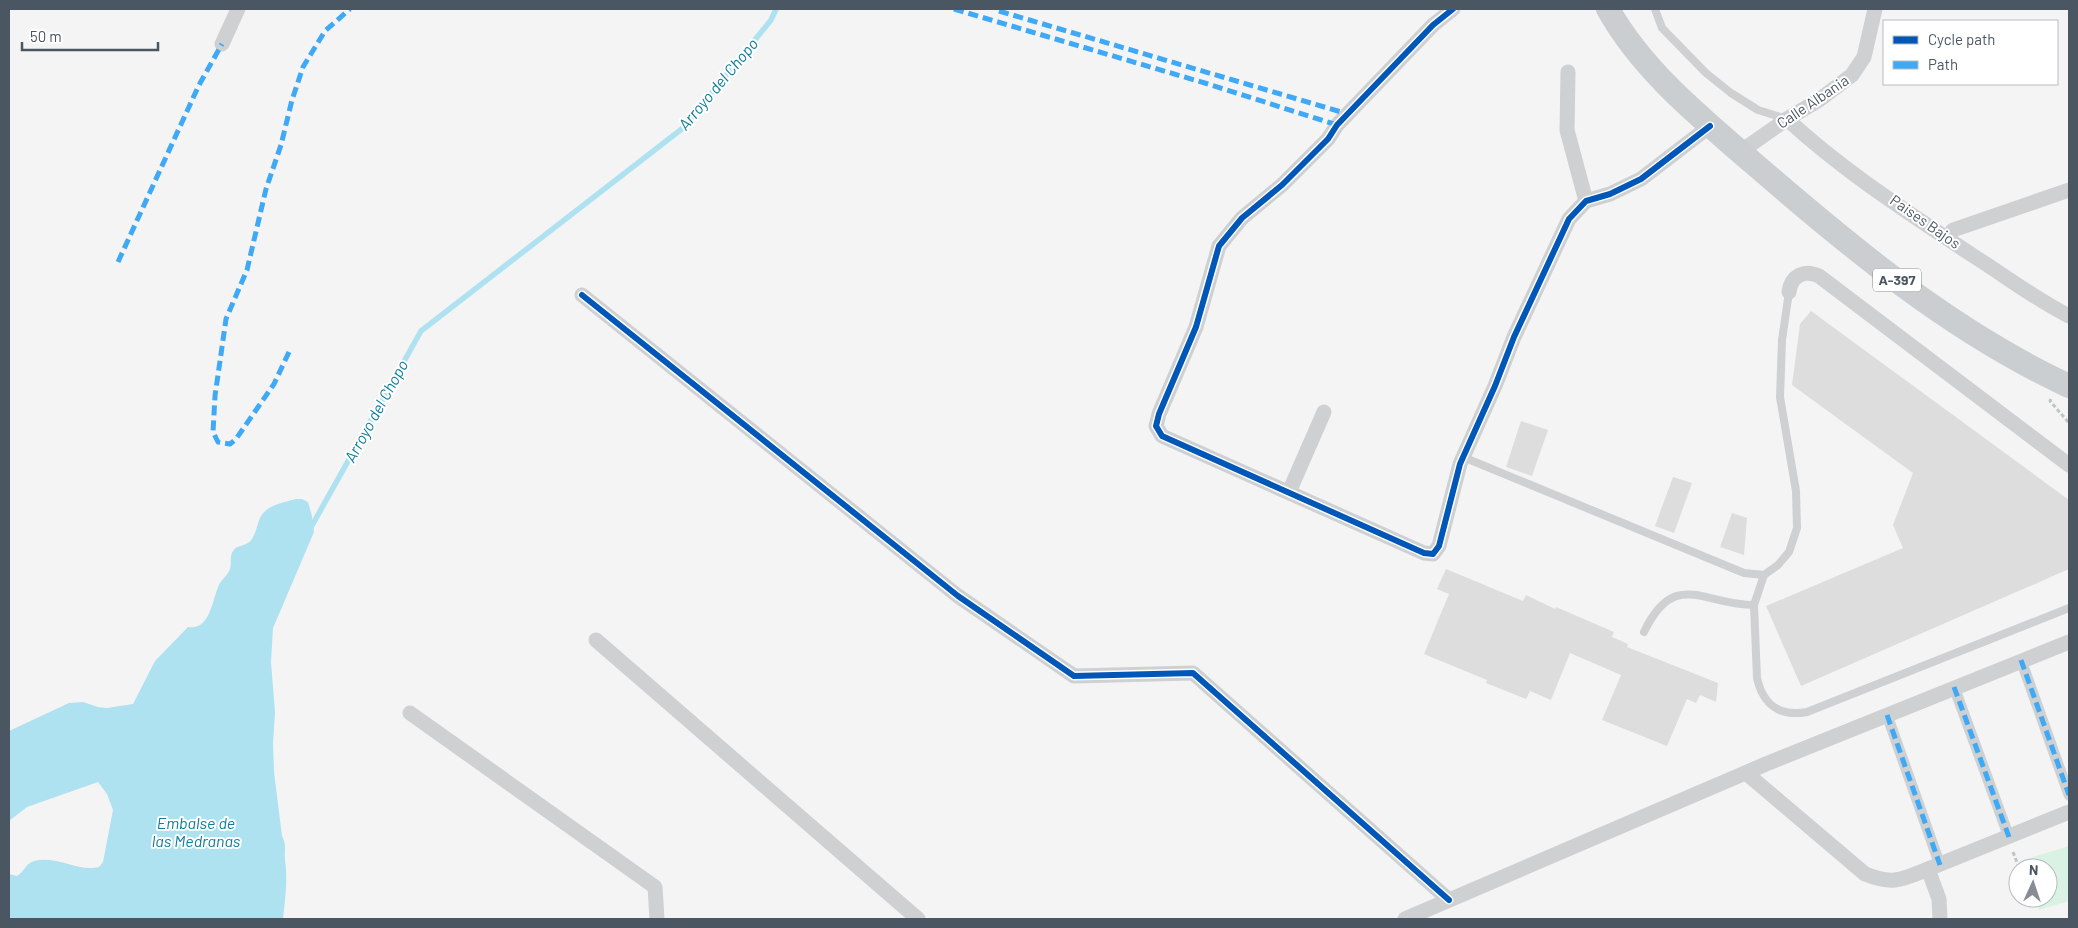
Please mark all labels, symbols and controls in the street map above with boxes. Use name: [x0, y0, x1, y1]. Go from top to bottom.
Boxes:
scale bar: [22, 20, 159, 52]
legend: [1883, 20, 2058, 85]
text: 50 m: [30, 27, 62, 45]
text: Cycle path: [1928, 30, 1995, 48]
water label: Arroyo del Chopo: [674, 34, 761, 133]
text: Path: [1928, 55, 1958, 73]
street label: Calle Albania: [1773, 71, 1852, 132]
street label: Paises Bajos: [1887, 190, 1964, 252]
road number: A-397: [1873, 268, 1921, 292]
water label: Arroyo del Chopo: [340, 356, 411, 465]
water label: Embalse de las Medranas: [152, 813, 241, 850]
north arrow: [2008, 858, 2058, 908]
text: N: [2029, 861, 2039, 878]

